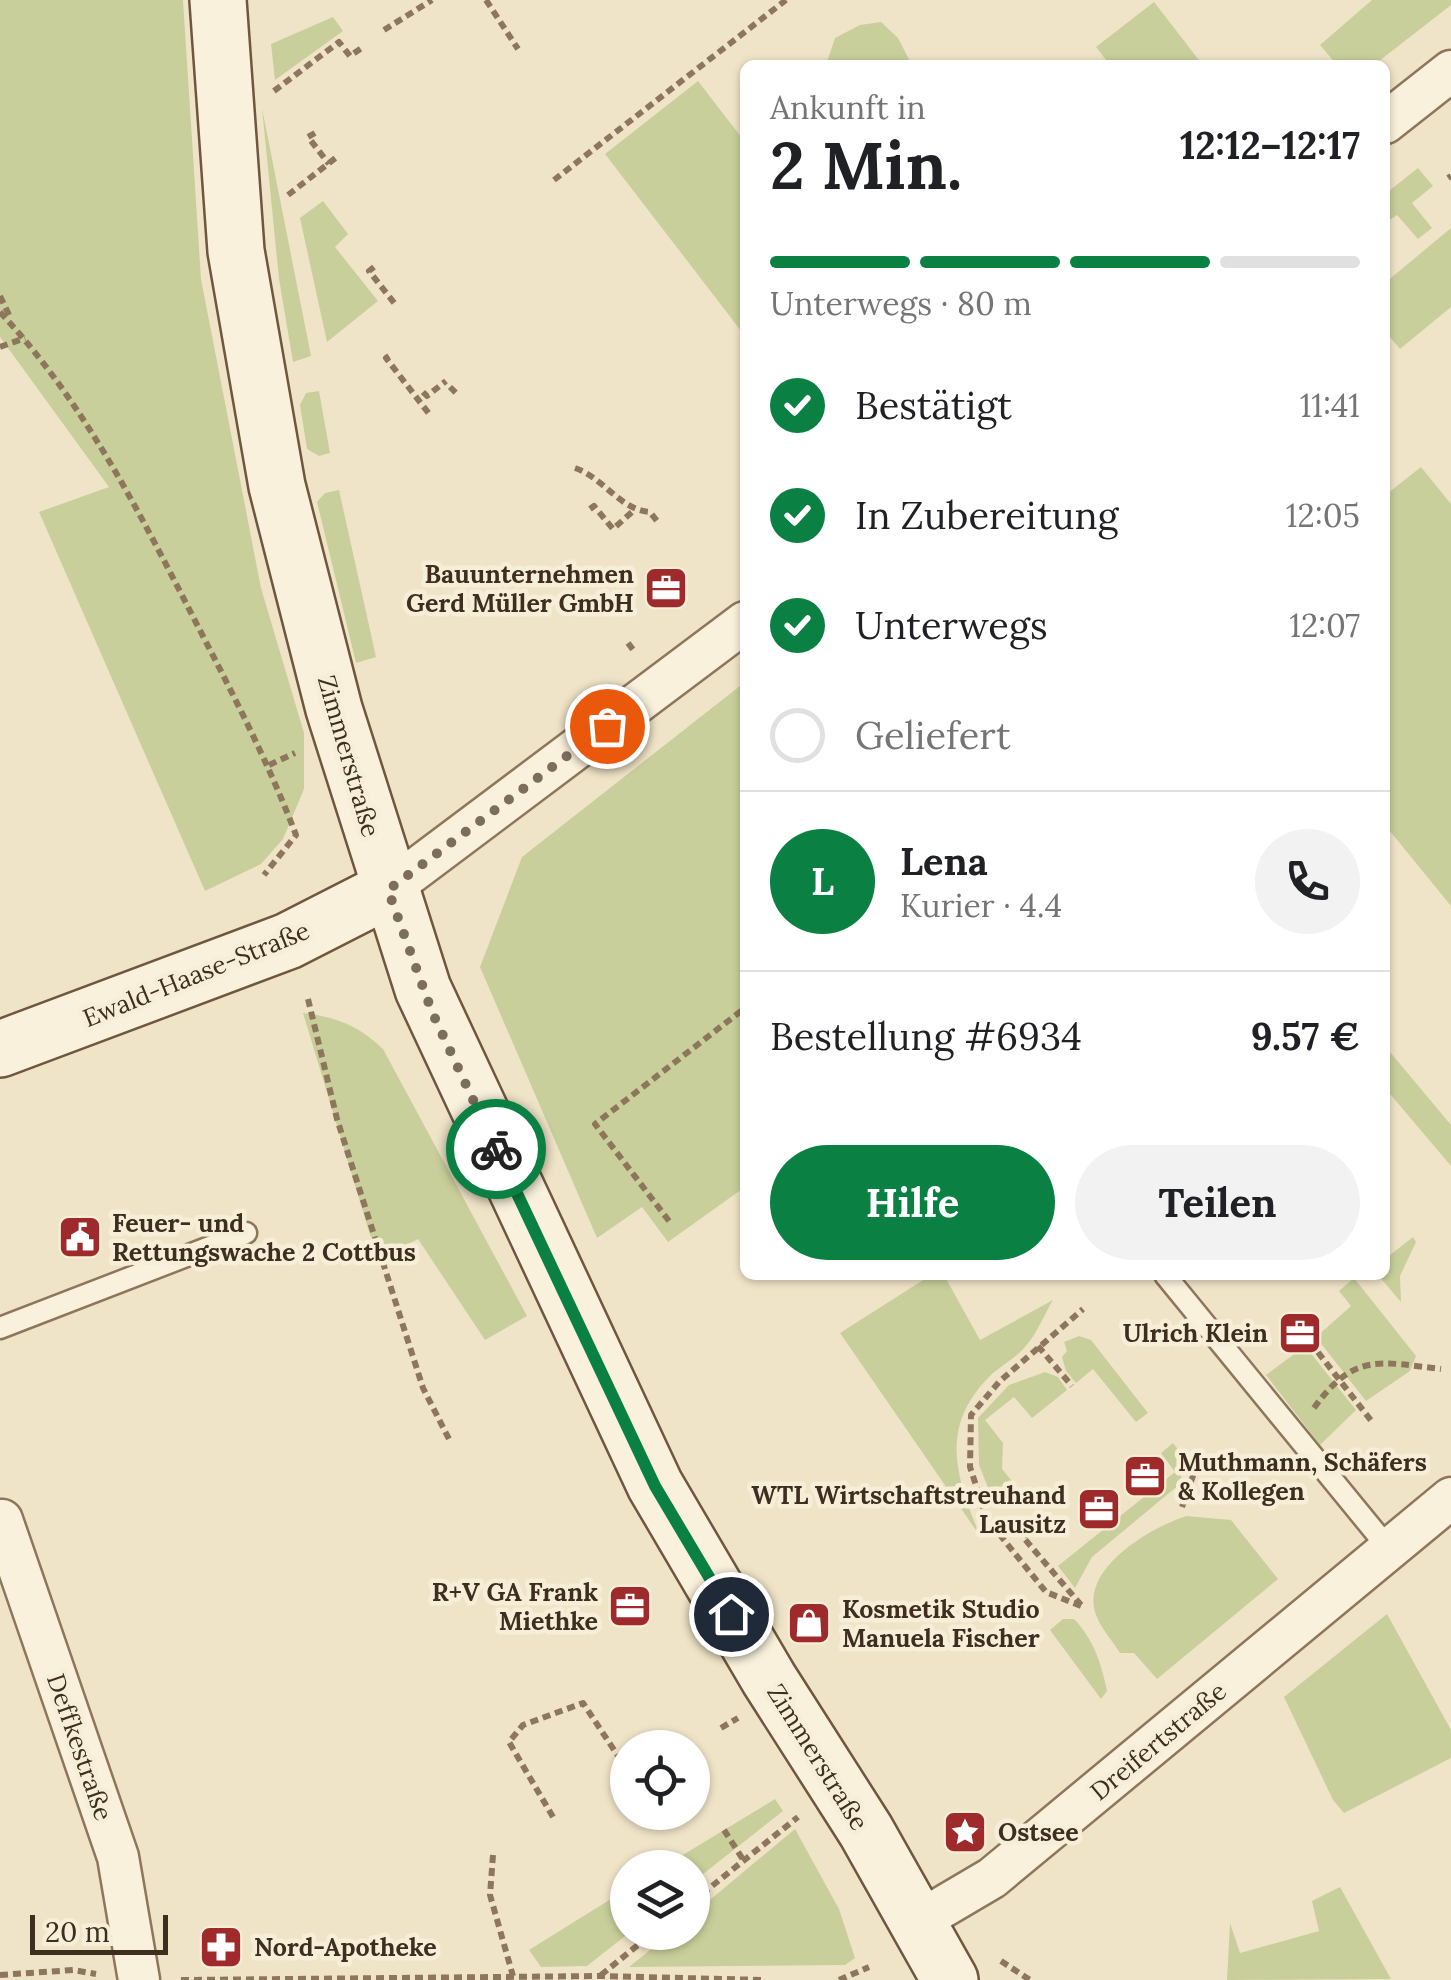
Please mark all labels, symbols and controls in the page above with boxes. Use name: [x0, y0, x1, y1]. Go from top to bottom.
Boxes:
text: Ankunft in: [770, 87, 926, 128]
text: 12:12–12:17: [1180, 121, 1360, 169]
text: 2 Min.: [770, 124, 962, 207]
text: Unterwegs · 80 m: [770, 283, 1032, 324]
icon: check: [770, 378, 825, 433]
text: Bestätigt: [855, 381, 1012, 429]
text: 11:41: [1300, 385, 1360, 426]
icon: check: [770, 488, 825, 543]
text: In Zubereitung: [855, 491, 1119, 539]
text: 12:05: [1286, 495, 1360, 536]
place label: Bauunternehmen Gerd Müller GmbH: [406, 558, 634, 619]
office icon: Bauunternehmen Gerd Müller GmbH: [643, 565, 689, 611]
icon: check: [770, 598, 825, 653]
text: Unterwegs: [855, 601, 1048, 649]
text: 12:07: [1289, 605, 1360, 646]
street label: Zimmerstraße: [311, 672, 387, 840]
pin: [565, 684, 650, 769]
icon: bag: [580, 699, 635, 754]
text: Geliefert: [855, 711, 1011, 759]
button: phone: [1255, 829, 1360, 934]
text: Lena: [900, 837, 988, 885]
text: L: [811, 857, 834, 905]
text: Kurier · 4.4: [900, 885, 1062, 926]
street label: Ewald-Haase-Straße: [78, 914, 314, 1034]
text: Bestellung #6934: [770, 1012, 1082, 1060]
text: 9.57 €: [1251, 1012, 1360, 1060]
courier: [446, 1099, 546, 1199]
icon: bike: [469, 1122, 524, 1177]
button: Hilfe: [770, 1145, 1055, 1260]
button: Teilen: [1075, 1145, 1360, 1260]
place label: Feuer- und Rettungswache 2 Cottbus: [112, 1207, 416, 1268]
public building icon: Feuer- und Rettungswache 2 Cottbus: [57, 1214, 103, 1260]
office icon: Ulrich Klein: [1277, 1310, 1323, 1356]
place label: Ulrich Klein: [1123, 1317, 1268, 1349]
place label: Muthmann, Schäfers & Kollegen: [1178, 1446, 1427, 1507]
office icon: Muthmann, Schäfers & Kollegen: [1122, 1453, 1168, 1499]
place label: WTL Wirtschaftstreuhand Lausitz: [751, 1479, 1066, 1540]
office icon: WTL Wirtschaftstreuhand Lausitz: [1076, 1486, 1122, 1532]
pin: [689, 1572, 774, 1657]
place label: R+V GA Frank Miethke: [432, 1576, 598, 1637]
office icon: R+V GA Frank Miethke: [607, 1583, 653, 1629]
icon: home: [704, 1587, 759, 1642]
place label: Kosmetik Studio Manuela Fischer: [842, 1593, 1040, 1654]
shop icon: Kosmetik Studio Manuela Fischer: [786, 1600, 832, 1646]
street label: Deffkestraße: [40, 1669, 120, 1825]
street label: Dreifertstraße: [1083, 1675, 1233, 1807]
street label: Zimmerstraße: [760, 1678, 876, 1836]
map controls: [610, 1730, 710, 1950]
button: locate: [610, 1730, 710, 1830]
place icon: Ostsee: [942, 1809, 988, 1855]
place label: Ostsee: [998, 1816, 1079, 1848]
button: layers: [610, 1850, 710, 1950]
scale bar: [30, 1910, 168, 1954]
text: 20 m: [45, 1914, 110, 1950]
pharmacy icon: Nord-Apotheke: [198, 1924, 244, 1970]
place label: Nord-Apotheke: [254, 1931, 437, 1963]

